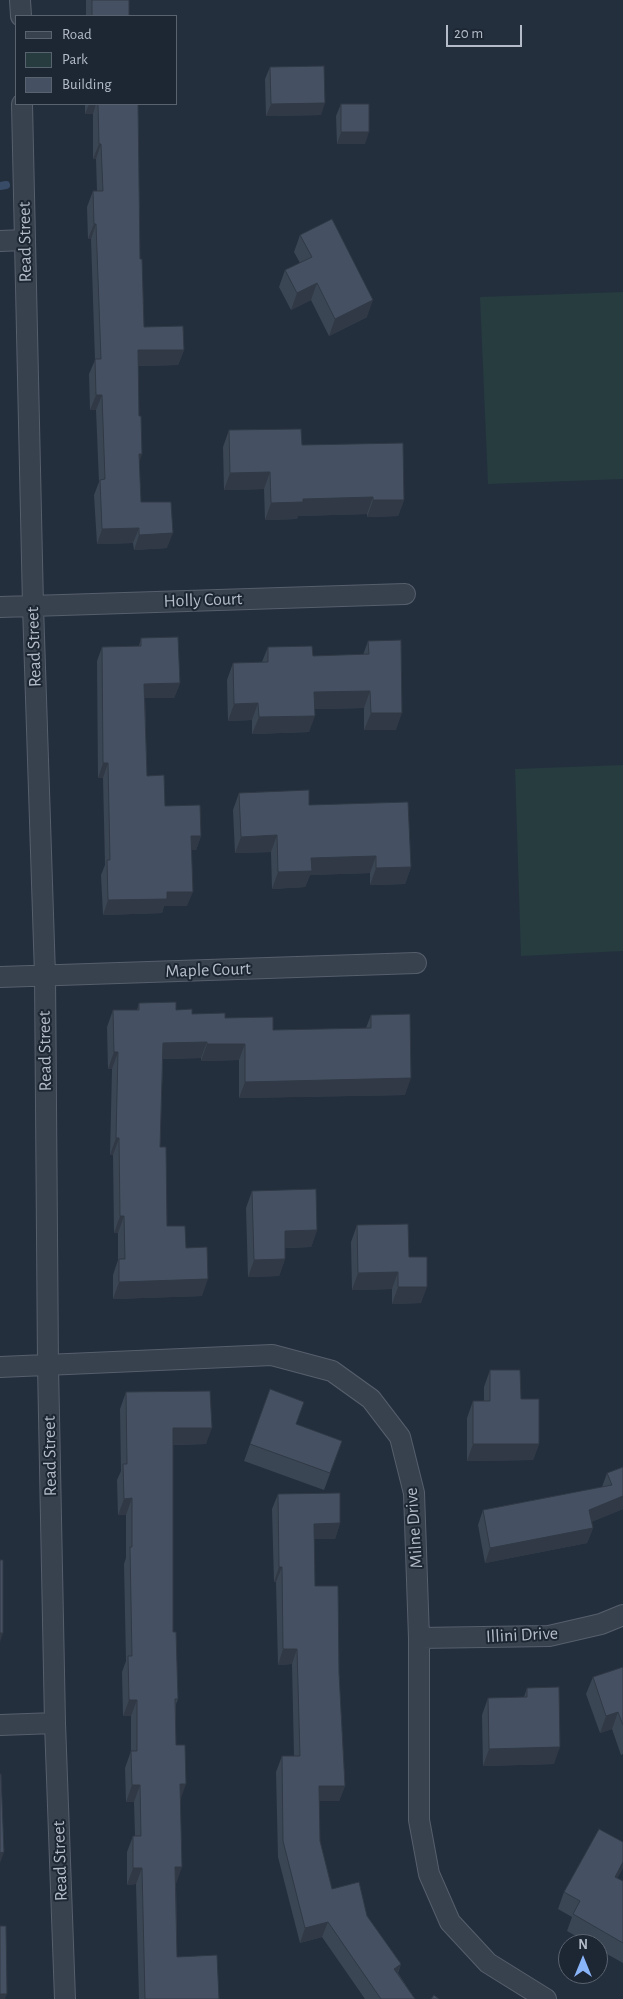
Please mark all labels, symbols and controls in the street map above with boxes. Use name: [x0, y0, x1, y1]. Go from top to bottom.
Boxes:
legend: [15, 15, 178, 105]
scale bar: [448, 15, 524, 47]
text: 20 m: [454, 26, 483, 41]
text: Road: [62, 27, 92, 42]
text: Park: [62, 52, 88, 67]
text: Building: [62, 77, 112, 92]
street label: Read Street: [13, 202, 37, 282]
street label: Holly Court: [163, 588, 243, 612]
street label: Read Street: [22, 606, 46, 688]
street label: Maple Court: [165, 958, 251, 982]
street label: Read Street: [33, 1011, 57, 1091]
street label: Read Street: [38, 1416, 62, 1496]
street label: Milne Drive: [400, 1487, 428, 1569]
street label: Illini Drive: [485, 1622, 559, 1648]
street label: Read Street: [48, 1820, 72, 1902]
north arrow: [558, 1934, 608, 1984]
text: N: [578, 1938, 588, 1952]

